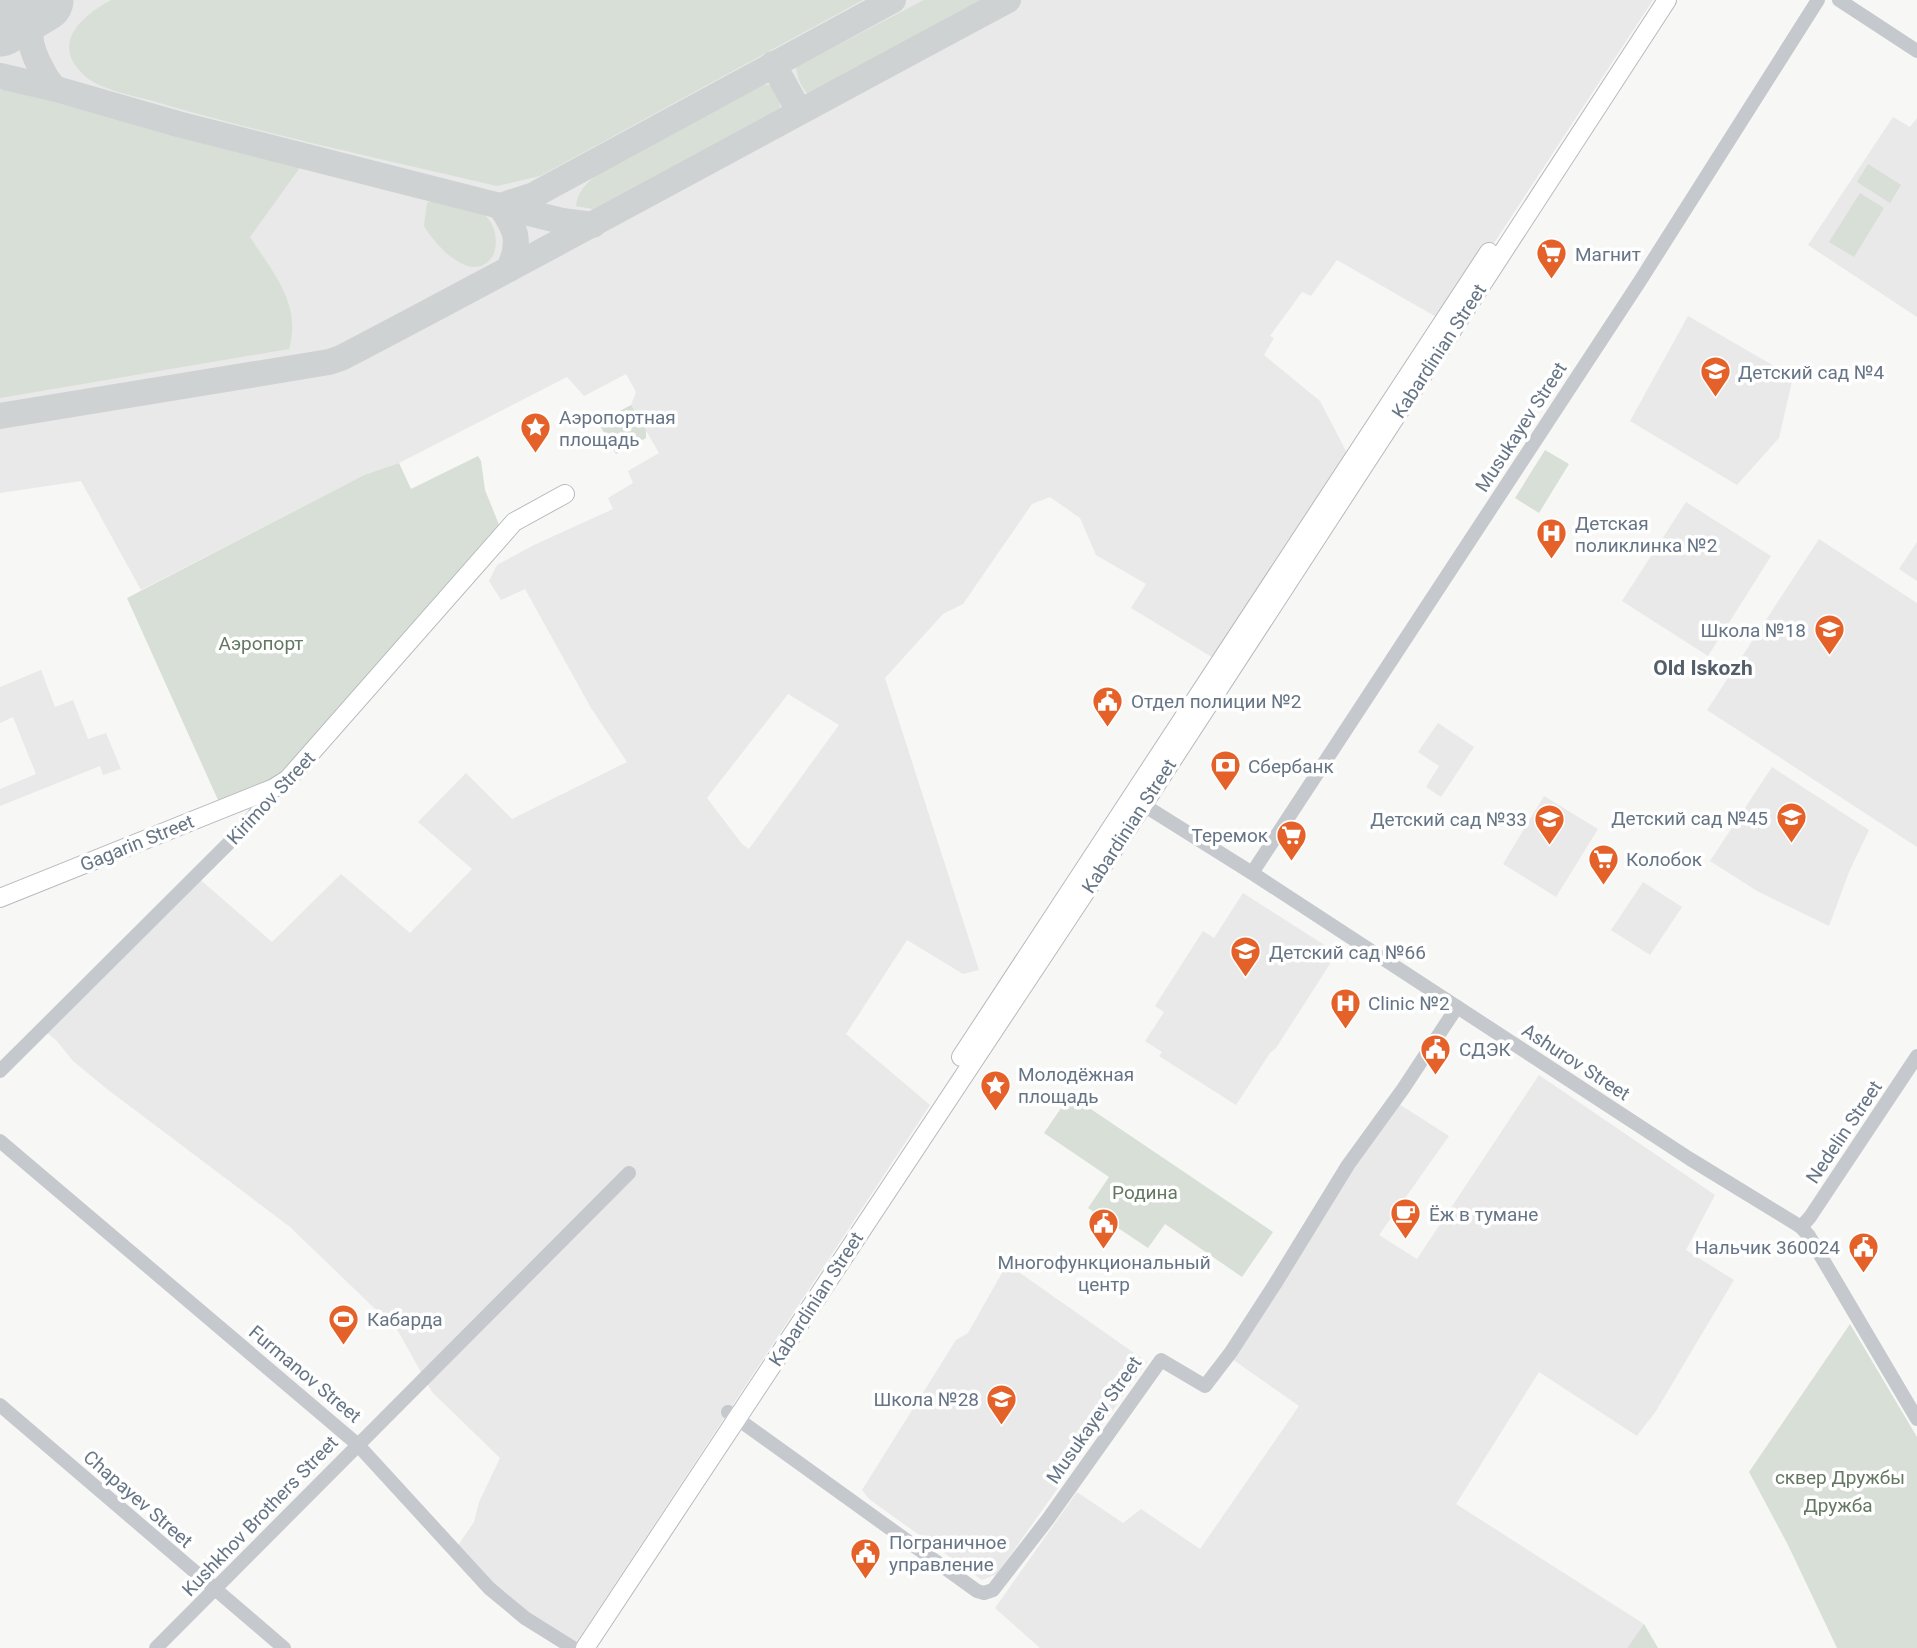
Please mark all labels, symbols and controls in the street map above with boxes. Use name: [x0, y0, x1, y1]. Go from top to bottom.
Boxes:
supermarket icon: Магнит: [1535, 237, 1569, 281]
place label: Магнит: [1575, 243, 1641, 266]
street label: Kabardinian Street: [1387, 279, 1491, 423]
school or university icon: Детский сад №4: [1698, 355, 1732, 399]
street label: Musukayev Street: [1470, 358, 1572, 496]
place label: Детский сад №4: [1738, 361, 1885, 384]
place label: Аэропортная площадь: [559, 406, 676, 451]
place icon: Аэропортная площадь: [519, 411, 553, 455]
place label: Детская поликлинка №2: [1575, 512, 1717, 557]
hospital icon: Детская поликлинка №2: [1535, 517, 1569, 561]
school or university icon: Школа №18: [1812, 613, 1846, 657]
place label: Школа №18: [1700, 619, 1806, 642]
park label: Аэропорт: [219, 632, 304, 655]
district label: Old Iskozh: [1653, 656, 1753, 680]
public building icon: Отдел полиции №2: [1091, 684, 1125, 728]
place label: Отдел полиции №2: [1131, 690, 1301, 713]
street label: Kirimov Street: [222, 747, 320, 849]
bank icon: Сбербанк: [1208, 749, 1242, 793]
street label: Kabardinian Street: [1077, 754, 1181, 898]
place label: Сбербанк: [1248, 755, 1334, 778]
school or university icon: Детский сад №45: [1774, 801, 1808, 845]
school or university icon: Детский сад №33: [1533, 802, 1567, 846]
place label: Детский сад №45: [1611, 807, 1768, 830]
place label: Детский сад №33: [1370, 808, 1527, 831]
street label: Gagarin Street: [77, 810, 197, 876]
supermarket icon: Теремок: [1274, 818, 1308, 862]
place label: Теремок: [1192, 824, 1269, 847]
supermarket icon: Колобок: [1586, 842, 1620, 886]
place label: Колобок: [1626, 848, 1703, 871]
school or university icon: Детский сад №66: [1229, 935, 1263, 979]
place label: Детский сад №66: [1269, 941, 1426, 964]
hospital icon: Clinic №2: [1328, 986, 1362, 1030]
place label: Clinic №2: [1368, 992, 1450, 1015]
street label: Ashurov Street: [1518, 1019, 1634, 1105]
public building icon: СДЭК: [1419, 1032, 1453, 1076]
place label: СДЭК: [1459, 1038, 1511, 1061]
place label: Молодёжная площадь: [1018, 1063, 1134, 1108]
place icon: Молодёжная площадь: [978, 1068, 1012, 1112]
street label: Nedelin Street: [1801, 1076, 1887, 1188]
park label: Родина: [1112, 1181, 1178, 1204]
cafe icon: Ёж в тумане: [1389, 1197, 1423, 1241]
place label: Ёж в тумане: [1429, 1203, 1538, 1226]
public building icon: Многофункциональный центр: [1087, 1206, 1121, 1250]
street label: Kabardinian Street: [764, 1227, 868, 1371]
public building icon: Нальчик 360024: [1846, 1230, 1880, 1274]
place label: Нальчик 360024: [1695, 1236, 1840, 1259]
place label: Многофункциональный центр: [997, 1251, 1211, 1296]
sports icon: Кабарда: [327, 1302, 361, 1346]
place label: Кабарда: [367, 1308, 443, 1331]
street label: Furmanov Street: [244, 1320, 366, 1428]
street label: Musukayev Street: [1042, 1352, 1146, 1488]
school or university icon: Школа №28: [985, 1382, 1019, 1426]
place label: Школа №28: [873, 1388, 979, 1411]
street label: Kushkhov Brothers Street: [177, 1431, 343, 1601]
street label: Chapayev Street: [79, 1445, 197, 1553]
park label: сквер Дружбы: [1775, 1466, 1905, 1489]
park label: Дружба: [1803, 1494, 1873, 1517]
place label: Пограничное управление: [889, 1531, 1007, 1576]
public building icon: Пограничное управление: [849, 1536, 883, 1580]

